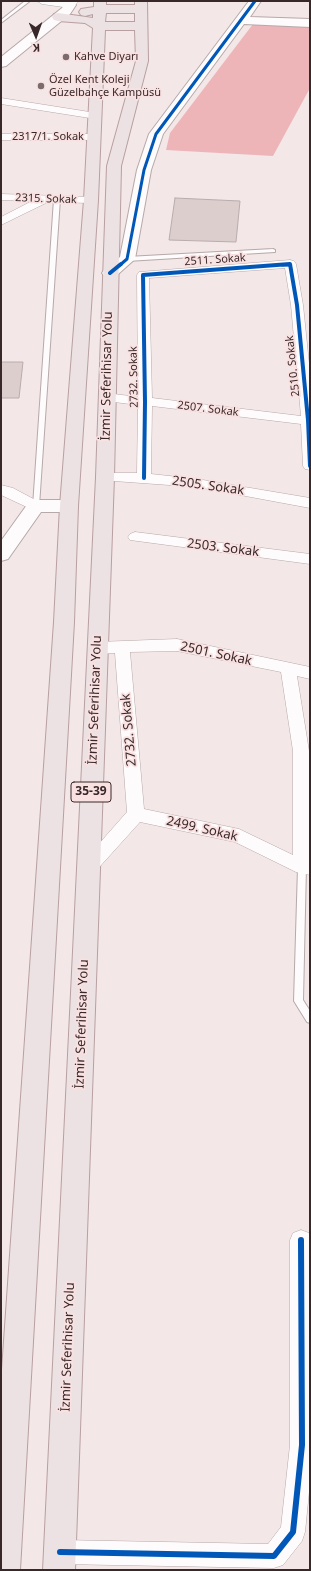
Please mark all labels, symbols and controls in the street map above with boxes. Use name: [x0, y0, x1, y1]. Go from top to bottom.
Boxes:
north arrow: [16, 16, 56, 56]
text: K: [33, 41, 40, 56]
place label: Kahve Diyarı: [74, 50, 138, 64]
marker: Kahve Diyarı: [61, 52, 71, 62]
place label: Özel Kent Koleji Güzelbahçe Kampüsü: [49, 73, 161, 99]
marker: Özel Kent Koleji Güzelbahçe Kampüsü: [36, 81, 46, 91]
street label: 2317/1. Sokak: [12, 130, 84, 144]
street label: 2315. Sokak: [15, 191, 77, 207]
street label: 2511. Sokak: [184, 251, 246, 269]
street label: İzmir Seferihisar Yolu: [98, 311, 116, 441]
street label: 2510. Sokak: [283, 335, 303, 397]
street label: 2732. Sokak: [127, 346, 141, 408]
street label: 2507. Sokak: [177, 399, 239, 419]
street label: 2505. Sokak: [171, 473, 245, 499]
street label: 2503. Sokak: [186, 536, 260, 560]
street label: İzmir Seferihisar Yolu: [85, 635, 105, 765]
street label: 2501. Sokak: [179, 639, 253, 669]
street label: 2732. Sokak: [118, 693, 140, 767]
road number: 35-39: [71, 782, 111, 802]
street label: 2499. Sokak: [165, 813, 239, 845]
street label: İzmir Seferihisar Yolu: [72, 959, 92, 1089]
street label: İzmir Seferihisar Yolu: [58, 1282, 78, 1412]

